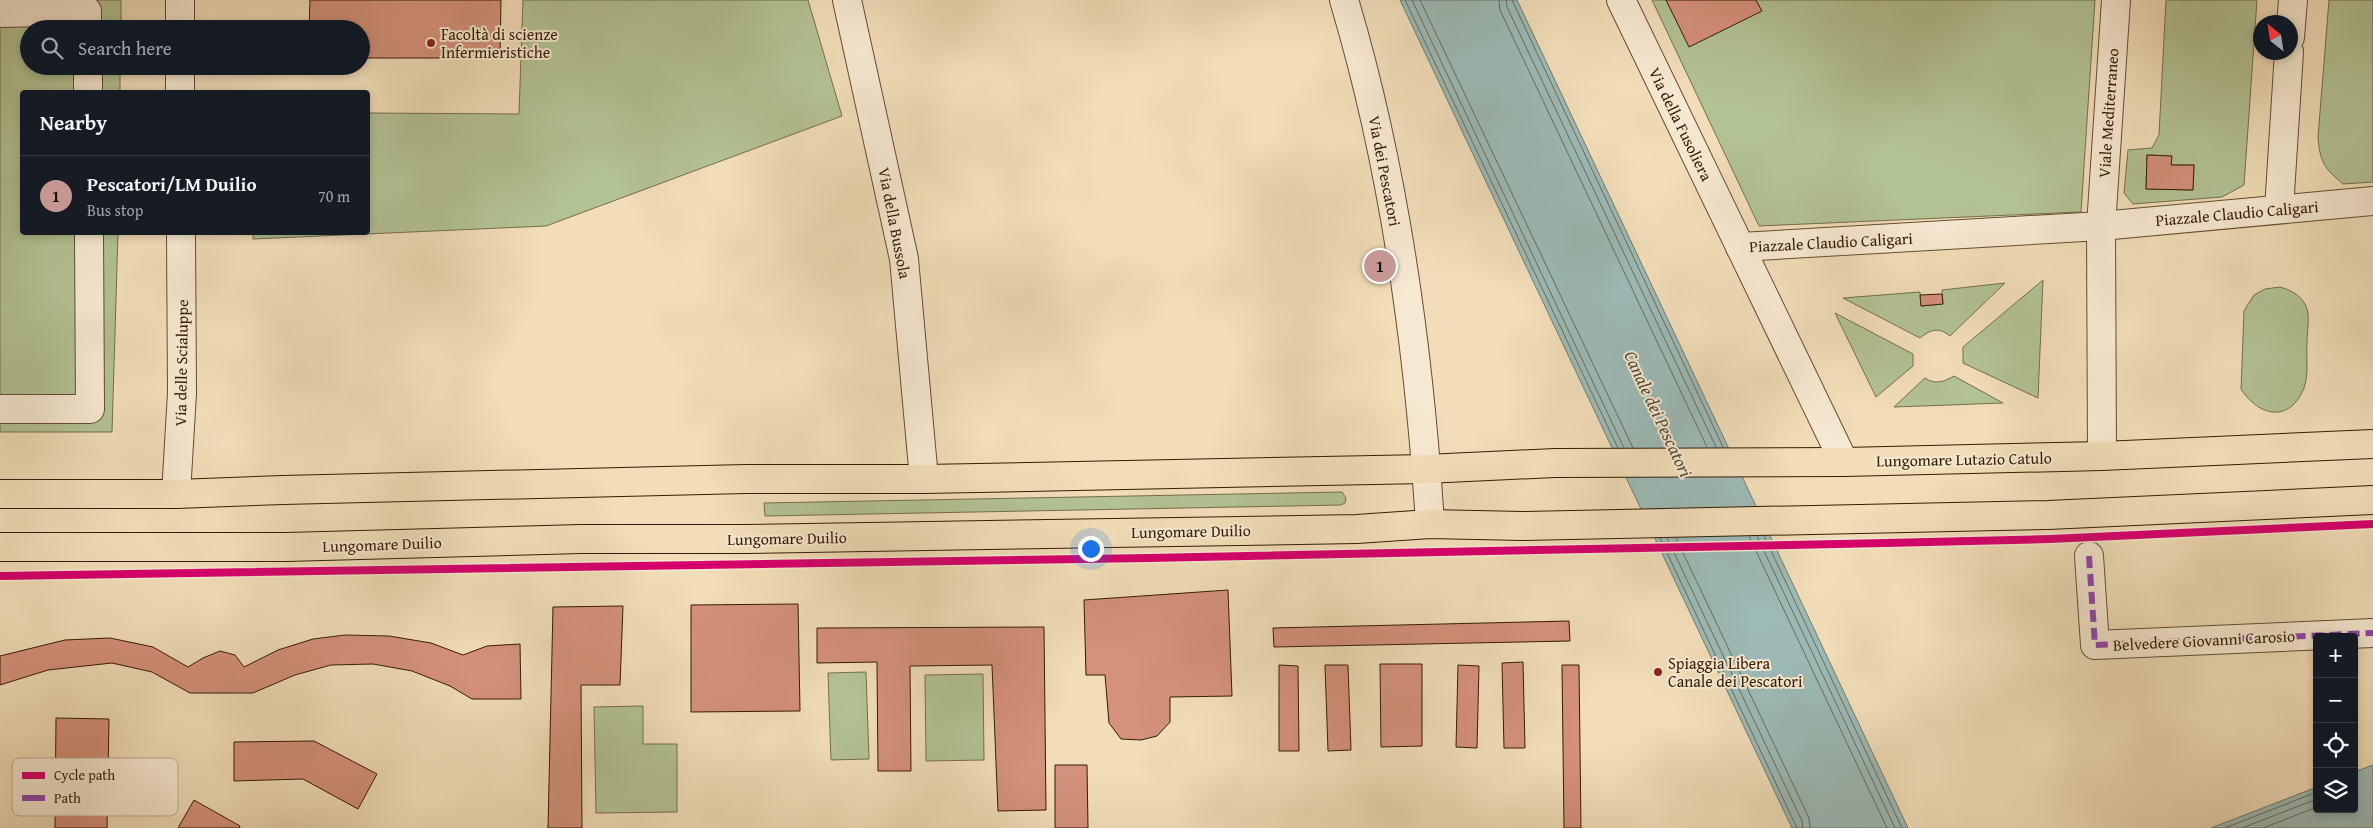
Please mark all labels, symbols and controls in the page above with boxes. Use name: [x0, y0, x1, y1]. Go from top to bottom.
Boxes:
north arrow: [2253, 15, 2298, 60]
search box: [20, 20, 370, 75]
place label: Facoltà di scienze Infermieristiche: [441, 22, 558, 64]
icon: search: [38, 34, 66, 62]
text: Search here: [78, 34, 172, 62]
marker: Facoltà di scienze Infermieristiche: [425, 37, 437, 49]
street label: Viale Mediterraneo: [2091, 47, 2125, 179]
street label: Via della Fusoliera: [1643, 63, 1719, 185]
text: Nearby: [40, 107, 107, 138]
street label: Via dei Pescatori: [1363, 114, 1408, 229]
street label: Via della Bussola: [872, 165, 918, 281]
text: Pescatori/LM Duilio: [87, 170, 257, 198]
text: 1: [52, 184, 60, 208]
text: 70 m: [318, 184, 350, 208]
street label: Piazzale Claudio Caligari: [2154, 194, 2320, 232]
text: Bus stop: [87, 198, 143, 222]
street label: Piazzale Claudio Caligari: [1749, 226, 1914, 258]
pin: 1: [1364, 247, 1396, 285]
street label: Via delle Scialuppe: [168, 299, 194, 427]
water label: Canale dei Pescatori: [1617, 346, 1700, 482]
street label: Lungomare Lutazio Catulo: [1876, 445, 2052, 473]
street label: Lungomare Duilio: [1131, 518, 1251, 544]
street label: Lungomare Duilio: [727, 525, 847, 551]
street label: Lungomare Duilio: [322, 530, 442, 558]
your location: [1078, 536, 1104, 562]
street label: Belvedere Giovanni Carosio: [2112, 623, 2296, 657]
map controls: [2313, 633, 2358, 813]
button: +: [2313, 633, 2358, 678]
place label: Spiaggia Libera Canale dei Pescatori: [1668, 651, 1803, 693]
marker: Spiaggia Libera Canale dei Pescatori: [1652, 666, 1664, 678]
button: −: [2313, 678, 2358, 723]
button: locate: [2313, 723, 2358, 768]
legend: [12, 758, 178, 816]
text: Cycle path: [54, 765, 115, 785]
button: layers: [2313, 768, 2358, 813]
text: Path: [54, 788, 81, 808]

